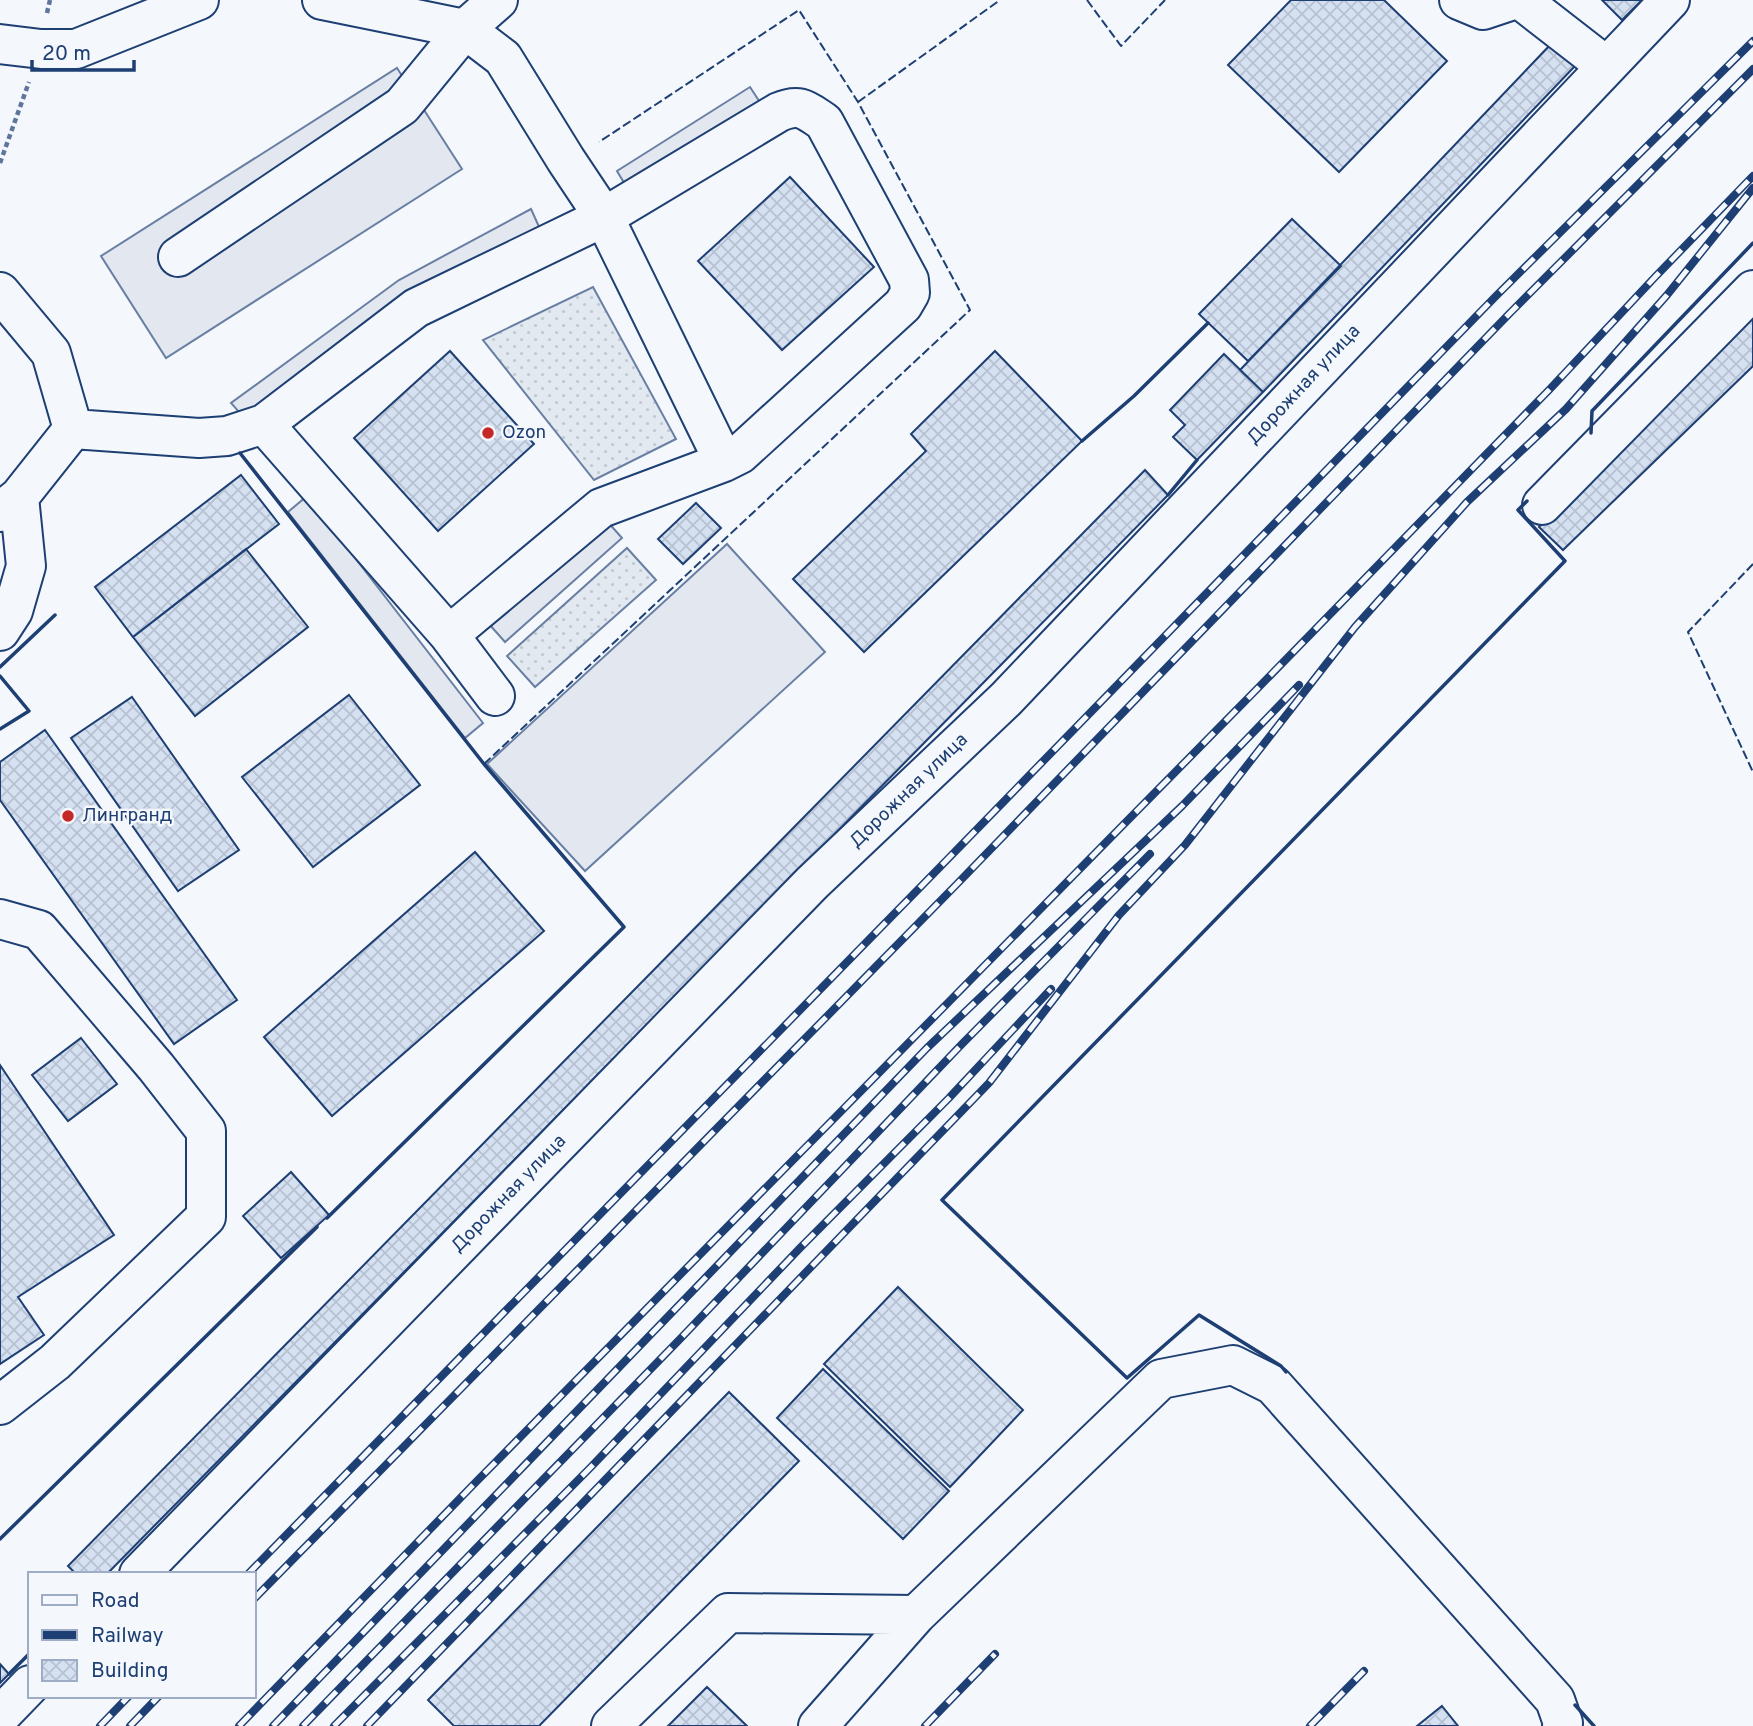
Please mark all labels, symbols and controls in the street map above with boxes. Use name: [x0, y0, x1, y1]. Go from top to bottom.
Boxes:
scale bar: [32, 28, 133, 72]
text: 20 m: [42, 41, 91, 68]
street label: Дорожная улица: [1242, 320, 1366, 450]
place label: Ozon: [502, 421, 546, 445]
marker: Ozon: [480, 425, 496, 441]
street label: Дорожная улица: [845, 728, 973, 854]
place label: Лингранд: [82, 804, 172, 828]
marker: Лингранд: [60, 808, 76, 824]
street label: Дорожная улица: [446, 1130, 572, 1258]
legend: [28, 1572, 256, 1698]
text: Road: [91, 1588, 140, 1615]
text: Railway: [91, 1623, 164, 1650]
text: Building: [91, 1658, 169, 1685]

